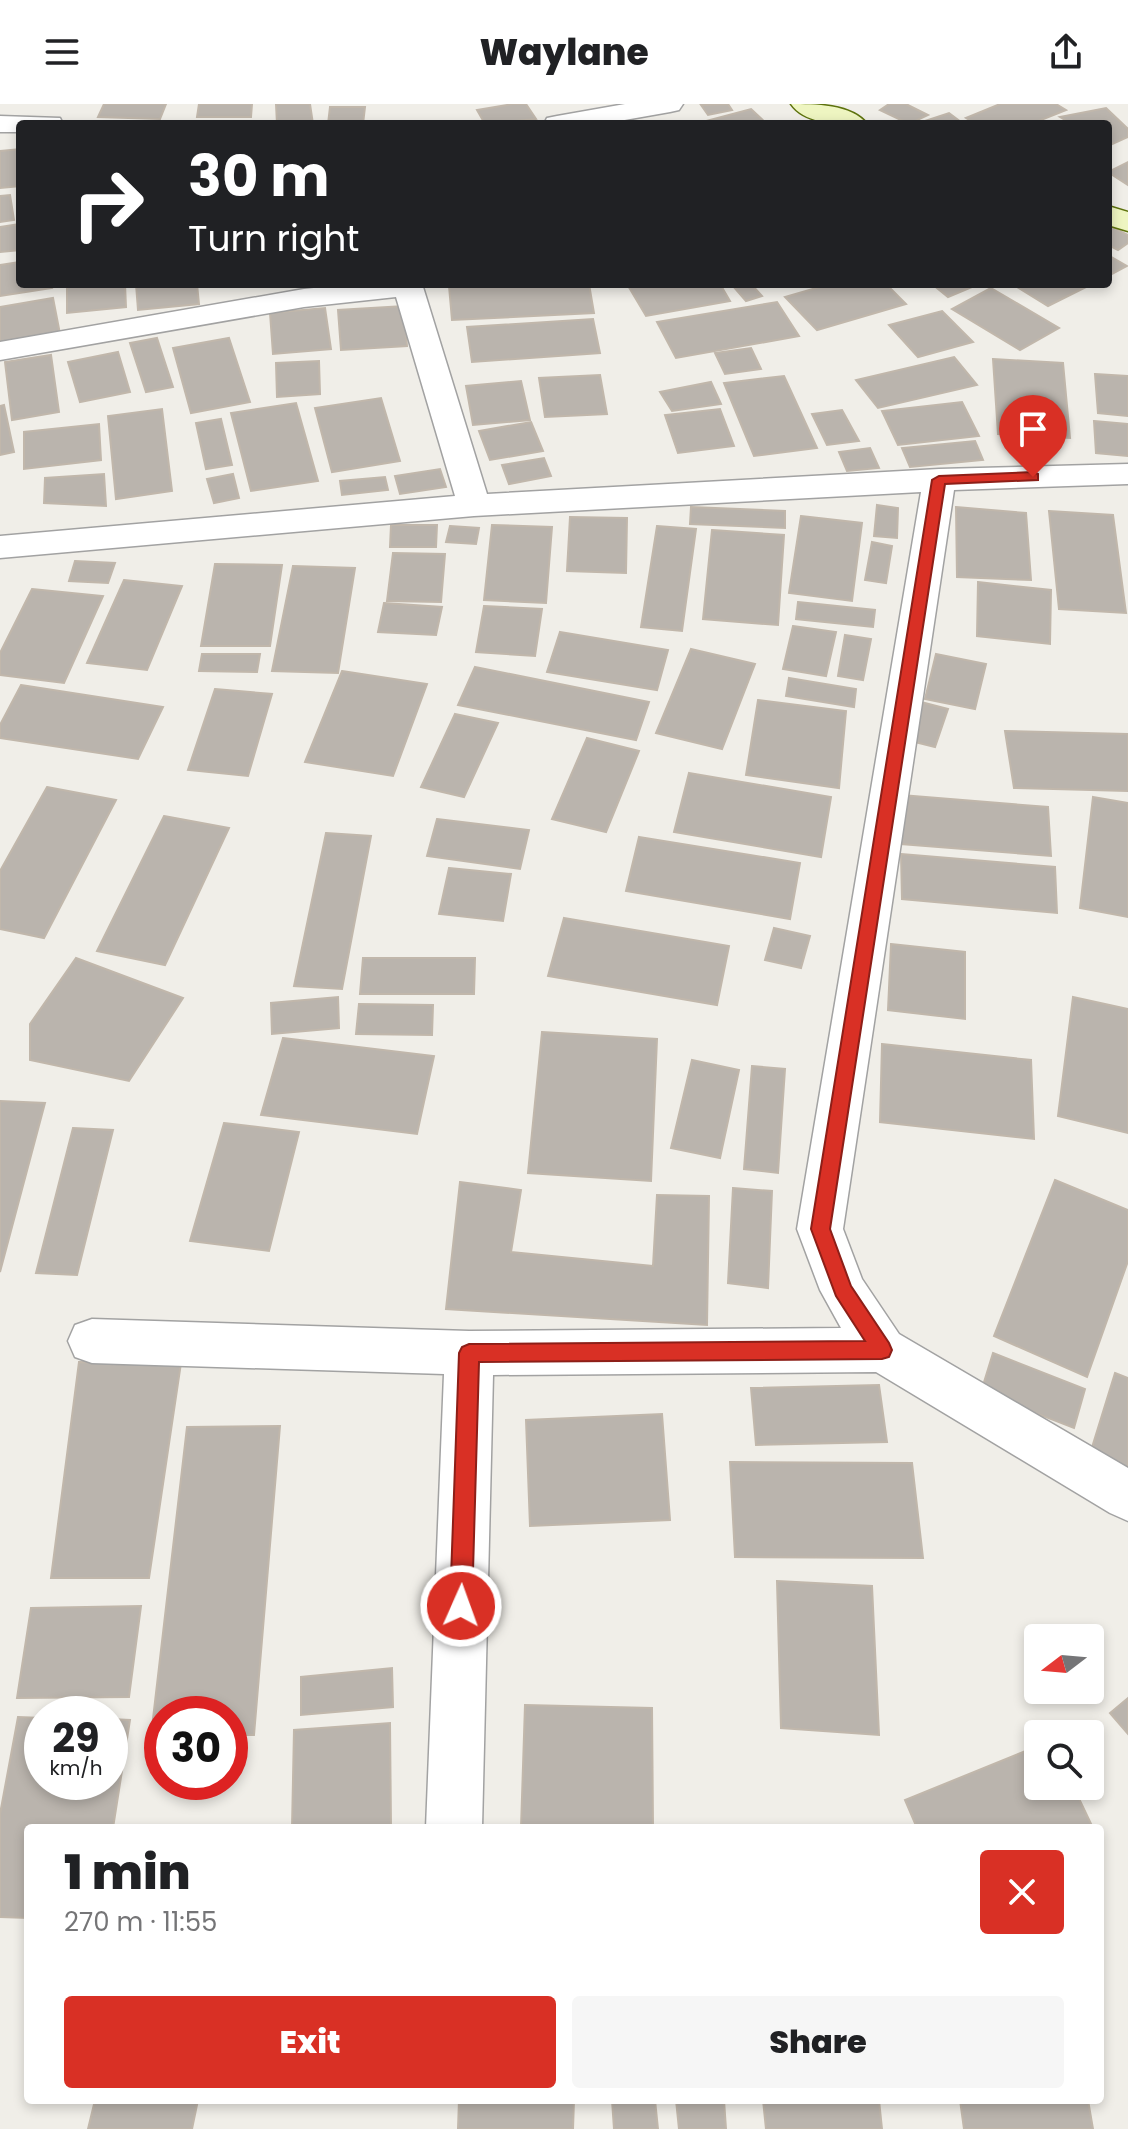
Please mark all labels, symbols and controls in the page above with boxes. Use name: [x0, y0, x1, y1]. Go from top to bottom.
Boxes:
text: Waylane: [479, 27, 649, 78]
icon: menu: [40, 30, 84, 74]
icon: share: [1044, 30, 1088, 74]
text: 30 m: [188, 137, 330, 216]
icon: right: [56, 152, 160, 256]
text: Turn right: [188, 213, 359, 264]
pin: [999, 395, 1067, 477]
icon: arrive: [1011, 407, 1055, 451]
position arrow: [419, 1564, 503, 1648]
north arrow: [1024, 1624, 1104, 1704]
map controls: [1024, 1624, 1104, 1800]
speed limit sign: 30: [144, 1696, 248, 1800]
text: 29: [52, 1710, 100, 1766]
button: search: [1024, 1720, 1104, 1800]
text: km/h: [49, 1754, 103, 1782]
text: 1 min: [64, 1839, 191, 1906]
button: close: [980, 1850, 1064, 1934]
text: 270 m · 11:55: [64, 1904, 217, 1940]
button: Exit: [64, 1996, 556, 2088]
button: Share: [572, 1996, 1064, 2088]

